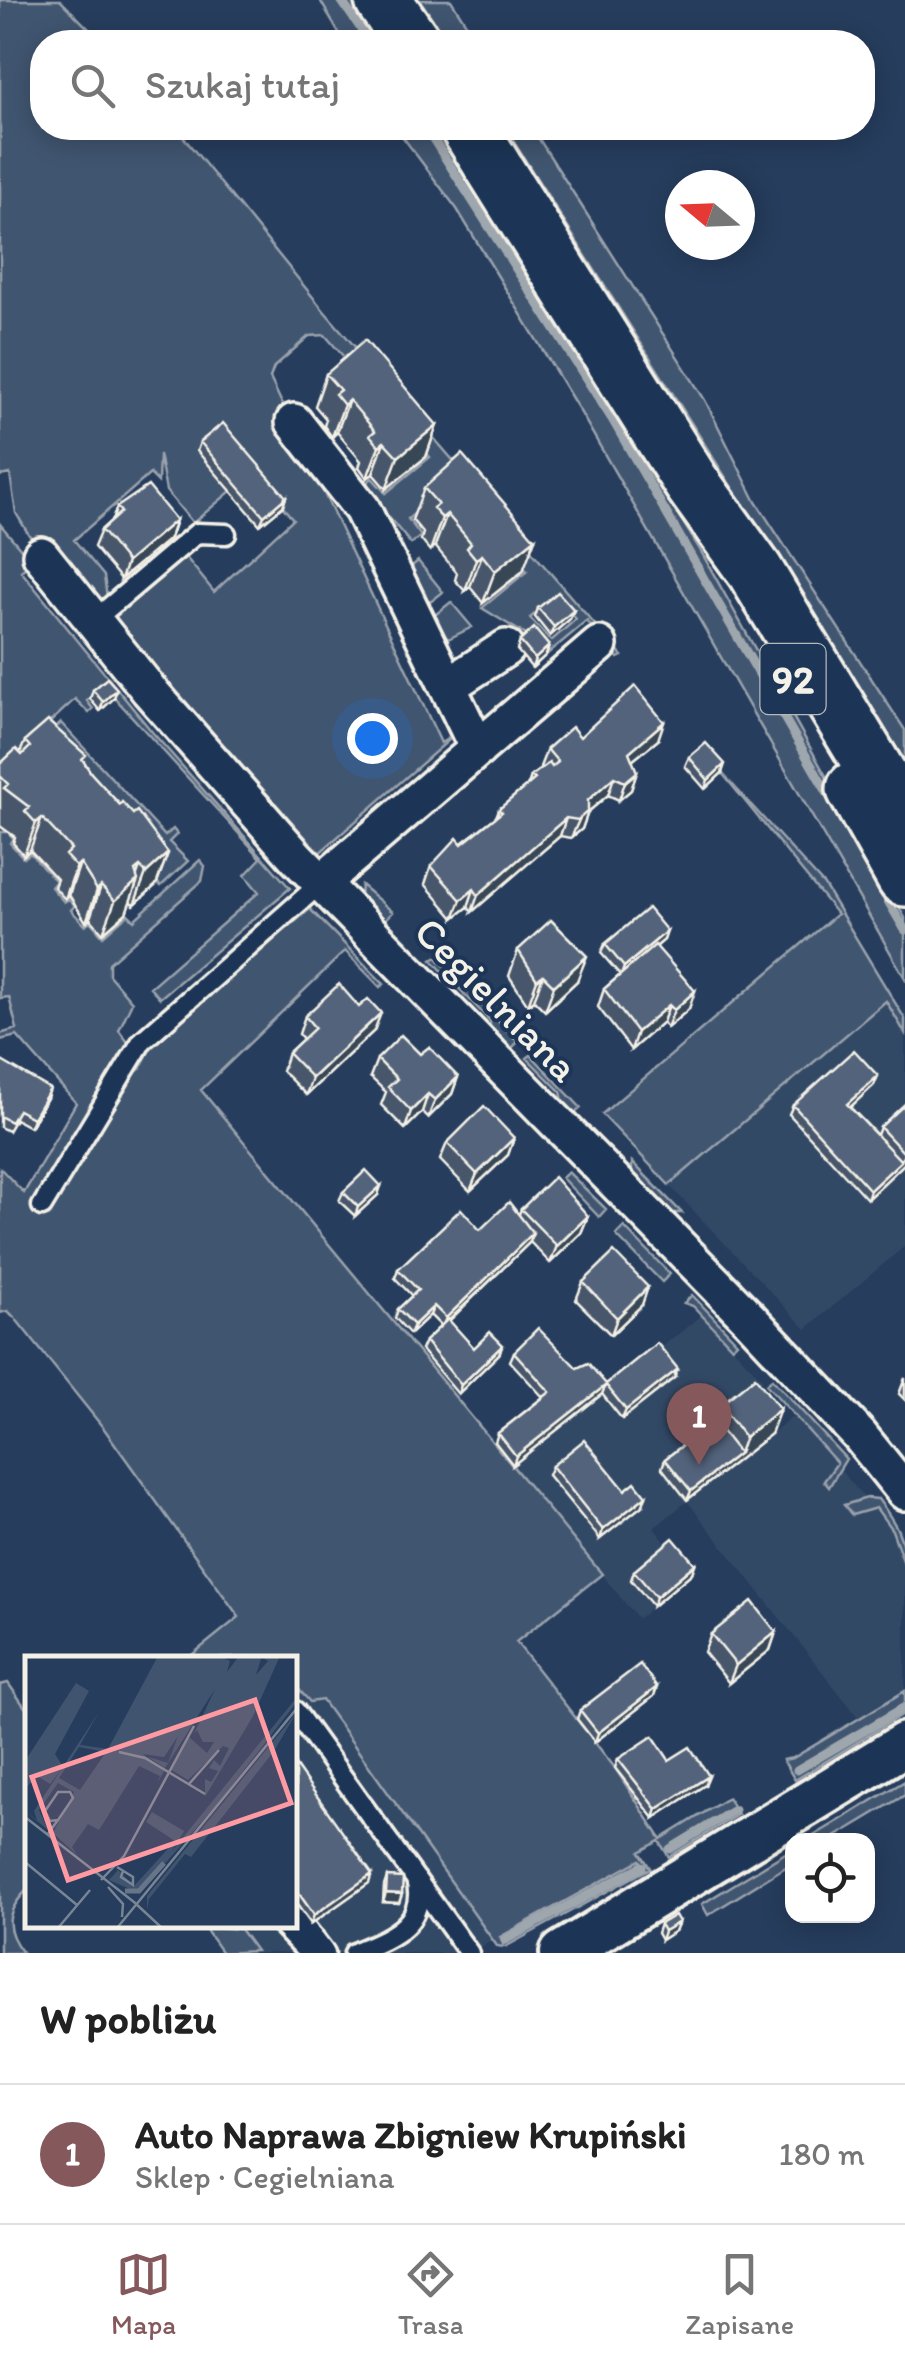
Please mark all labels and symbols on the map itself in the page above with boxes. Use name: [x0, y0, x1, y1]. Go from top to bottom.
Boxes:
north arrow: [665, 170, 755, 260]
road number: 92: [760, 644, 826, 714]
your location: [347, 713, 398, 764]
street label: Cegielniana: [404, 906, 590, 1092]
pin: 1: [666, 1382, 732, 1465]
inset map: [25, 1656, 298, 1928]

